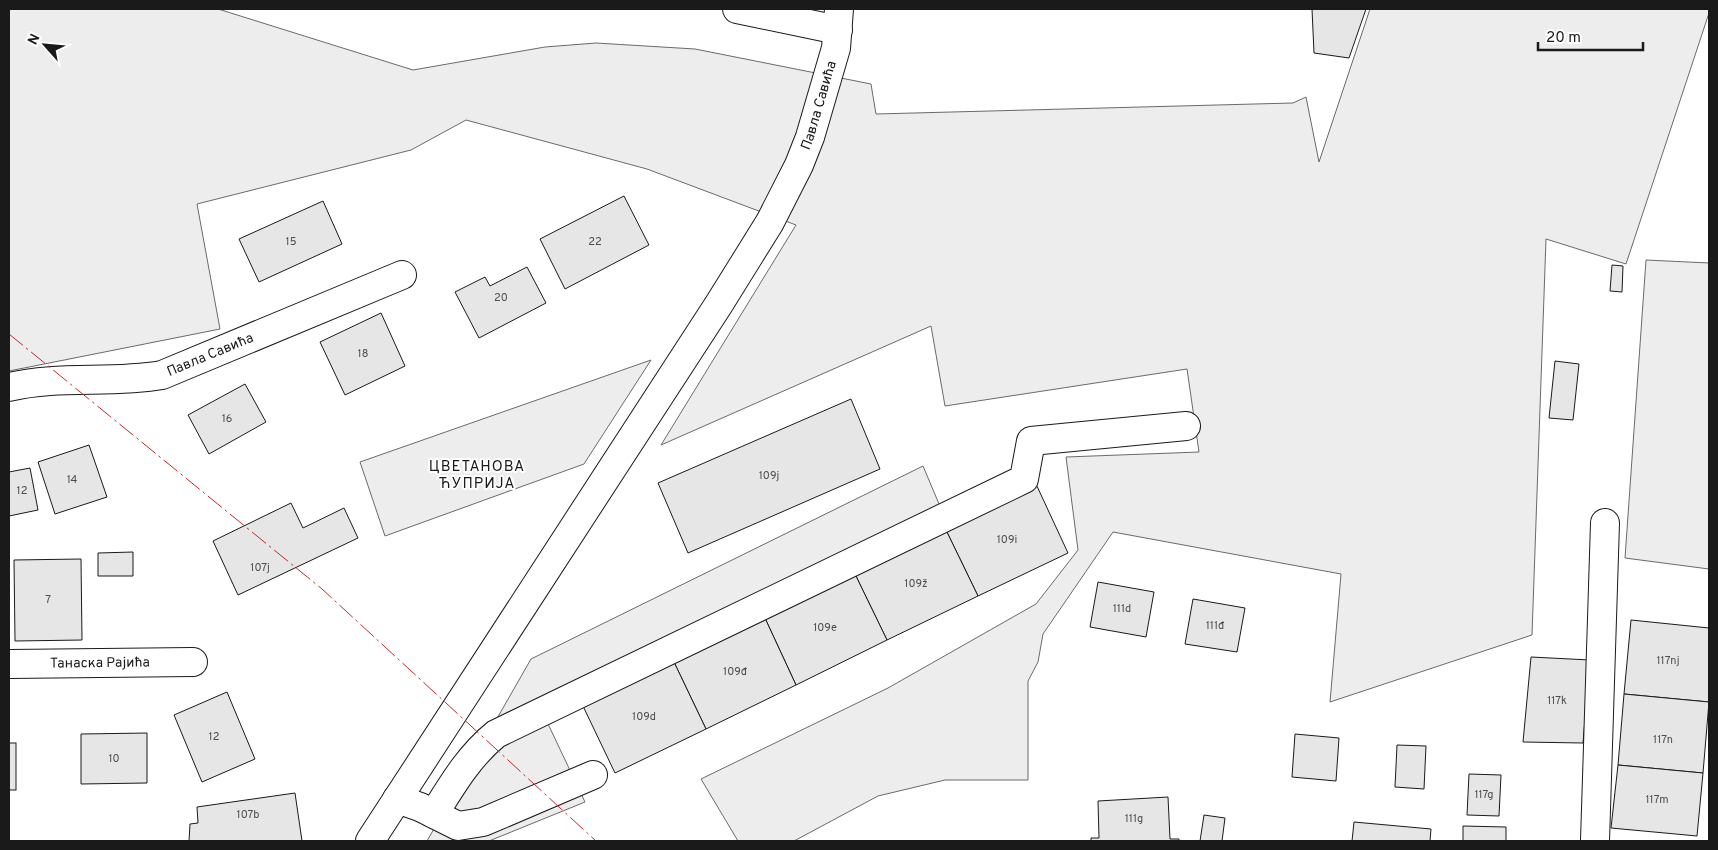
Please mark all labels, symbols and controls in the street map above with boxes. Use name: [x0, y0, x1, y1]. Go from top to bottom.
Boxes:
north arrow: [20, 20, 70, 70]
scale bar: [1538, 20, 1643, 52]
text: 20 m: [1546, 29, 1581, 48]
text: N: [25, 31, 45, 48]
street label: Павла Савића: [797, 59, 840, 152]
house number: 15: [286, 235, 297, 249]
house number: 22: [588, 235, 602, 249]
house number: 20: [494, 291, 508, 305]
street label: Павла Савића: [165, 329, 256, 380]
house number: 18: [358, 347, 368, 361]
house number: 16: [222, 412, 232, 426]
district label: ЦВЕТАНОВА ЋУПРИЈА: [429, 458, 525, 494]
house number: 109j: [759, 469, 779, 483]
house number: 14: [67, 473, 78, 487]
house number: 12: [17, 484, 27, 498]
house number: 109i: [997, 533, 1017, 547]
house number: 107j: [250, 561, 270, 575]
house number: 109ž: [904, 577, 928, 591]
house number: 7: [45, 593, 51, 607]
house number: 111d: [1113, 602, 1131, 616]
house number: 111đ: [1206, 619, 1224, 633]
house number: 109e: [813, 621, 837, 635]
street label: Танаска Рајића: [50, 654, 150, 672]
house number: 117nj: [1656, 654, 1680, 668]
house number: 109đ: [723, 665, 747, 679]
house number: 117k: [1547, 694, 1567, 708]
house number: 109d: [632, 710, 656, 724]
house number: 12: [209, 730, 219, 744]
house number: 117n: [1653, 733, 1673, 747]
house number: 10: [108, 752, 120, 766]
house number: 117g: [1474, 788, 1494, 802]
house number: 117m: [1645, 793, 1669, 807]
house number: 107b: [237, 808, 259, 822]
house number: 111g: [1125, 812, 1143, 826]

